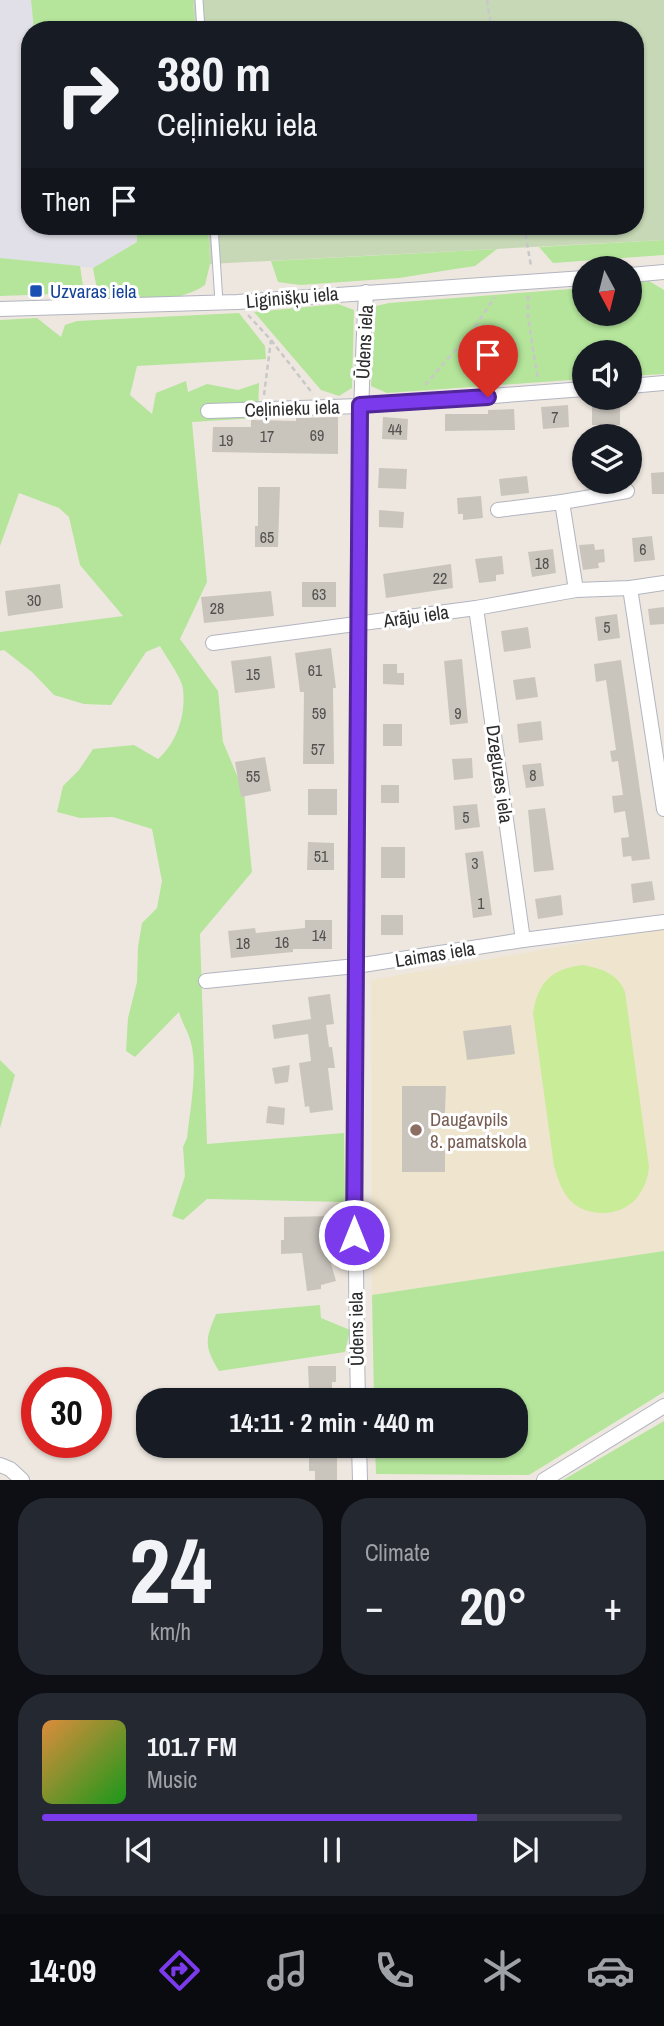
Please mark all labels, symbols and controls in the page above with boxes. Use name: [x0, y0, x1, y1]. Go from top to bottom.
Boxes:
text: 380 m: [157, 40, 271, 106]
icon: right: [42, 49, 133, 140]
text: Ceļinieku iela: [157, 103, 317, 146]
icon: arrive: [105, 182, 143, 220]
text: Then: [42, 184, 91, 219]
north arrow: [572, 256, 642, 326]
map controls: [572, 256, 642, 494]
place label: Uzvaras iela: [50, 278, 137, 304]
street label: Liginišķu iela: [245, 280, 340, 314]
marker: Uzvaras iela: [28, 283, 44, 299]
street label: Ūdens iela: [349, 304, 379, 380]
pin: [458, 325, 518, 397]
icon: arrive: [469, 336, 507, 374]
button: sound: [572, 340, 642, 410]
street label: Ceļinieku iela: [244, 393, 340, 423]
house number: 7: [551, 406, 559, 428]
house number: 44: [388, 418, 402, 440]
house number: 69: [310, 424, 324, 446]
button: layers: [572, 424, 642, 494]
house number: 17: [260, 425, 274, 447]
house number: 19: [219, 429, 233, 451]
house number: 65: [260, 526, 274, 548]
house number: 6: [639, 538, 647, 560]
house number: 18: [535, 552, 549, 574]
house number: 22: [433, 567, 447, 589]
house number: 63: [312, 583, 326, 605]
house number: 30: [27, 589, 41, 611]
house number: 28: [210, 597, 224, 619]
street label: Arāju iela: [381, 599, 451, 634]
house number: 5: [603, 616, 611, 638]
house number: 61: [308, 659, 323, 681]
house number: 15: [246, 663, 260, 685]
house number: 59: [312, 702, 326, 724]
house number: 9: [454, 702, 462, 724]
street label: Dzeguzes iela: [480, 723, 520, 825]
house number: 57: [311, 738, 325, 760]
house number: 8: [529, 764, 537, 786]
house number: 55: [246, 765, 260, 787]
house number: 5: [462, 806, 470, 828]
house number: 51: [314, 845, 329, 867]
house number: 3: [471, 852, 479, 874]
house number: 1: [477, 892, 485, 914]
house number: 14: [312, 924, 326, 946]
house number: 16: [275, 931, 289, 953]
house number: 18: [236, 932, 250, 954]
street label: Laimas iela: [393, 935, 477, 973]
place label: Daugavpils 8. pamatskola: [430, 1106, 527, 1154]
marker: Daugavpils 8. pamatskola: [408, 1122, 424, 1138]
position arrow: [317, 1198, 391, 1272]
street label: Ūdens iela: [342, 1291, 370, 1366]
speed limit sign: 30: [21, 1367, 112, 1458]
text: 14:11 · 2 min · 440 m: [229, 1405, 435, 1440]
text: 24: [129, 1509, 212, 1631]
text: Climate: [365, 1537, 430, 1568]
text: 20°: [459, 1571, 528, 1641]
text: −: [365, 1581, 383, 1632]
text: +: [604, 1581, 622, 1632]
text: km/h: [150, 1616, 191, 1647]
text: 101.7 FM: [147, 1729, 237, 1764]
text: Music: [147, 1764, 197, 1795]
icon: previous: [120, 1831, 158, 1869]
icon: pause: [313, 1831, 351, 1869]
icon: next: [506, 1831, 544, 1869]
icon: directions: [155, 1946, 204, 1995]
icon: music: [263, 1946, 312, 1995]
icon: phone: [370, 1946, 419, 1995]
icon: climate: [478, 1946, 527, 1995]
icon: car: [586, 1946, 635, 1995]
text: 14:09: [29, 1949, 96, 1992]

